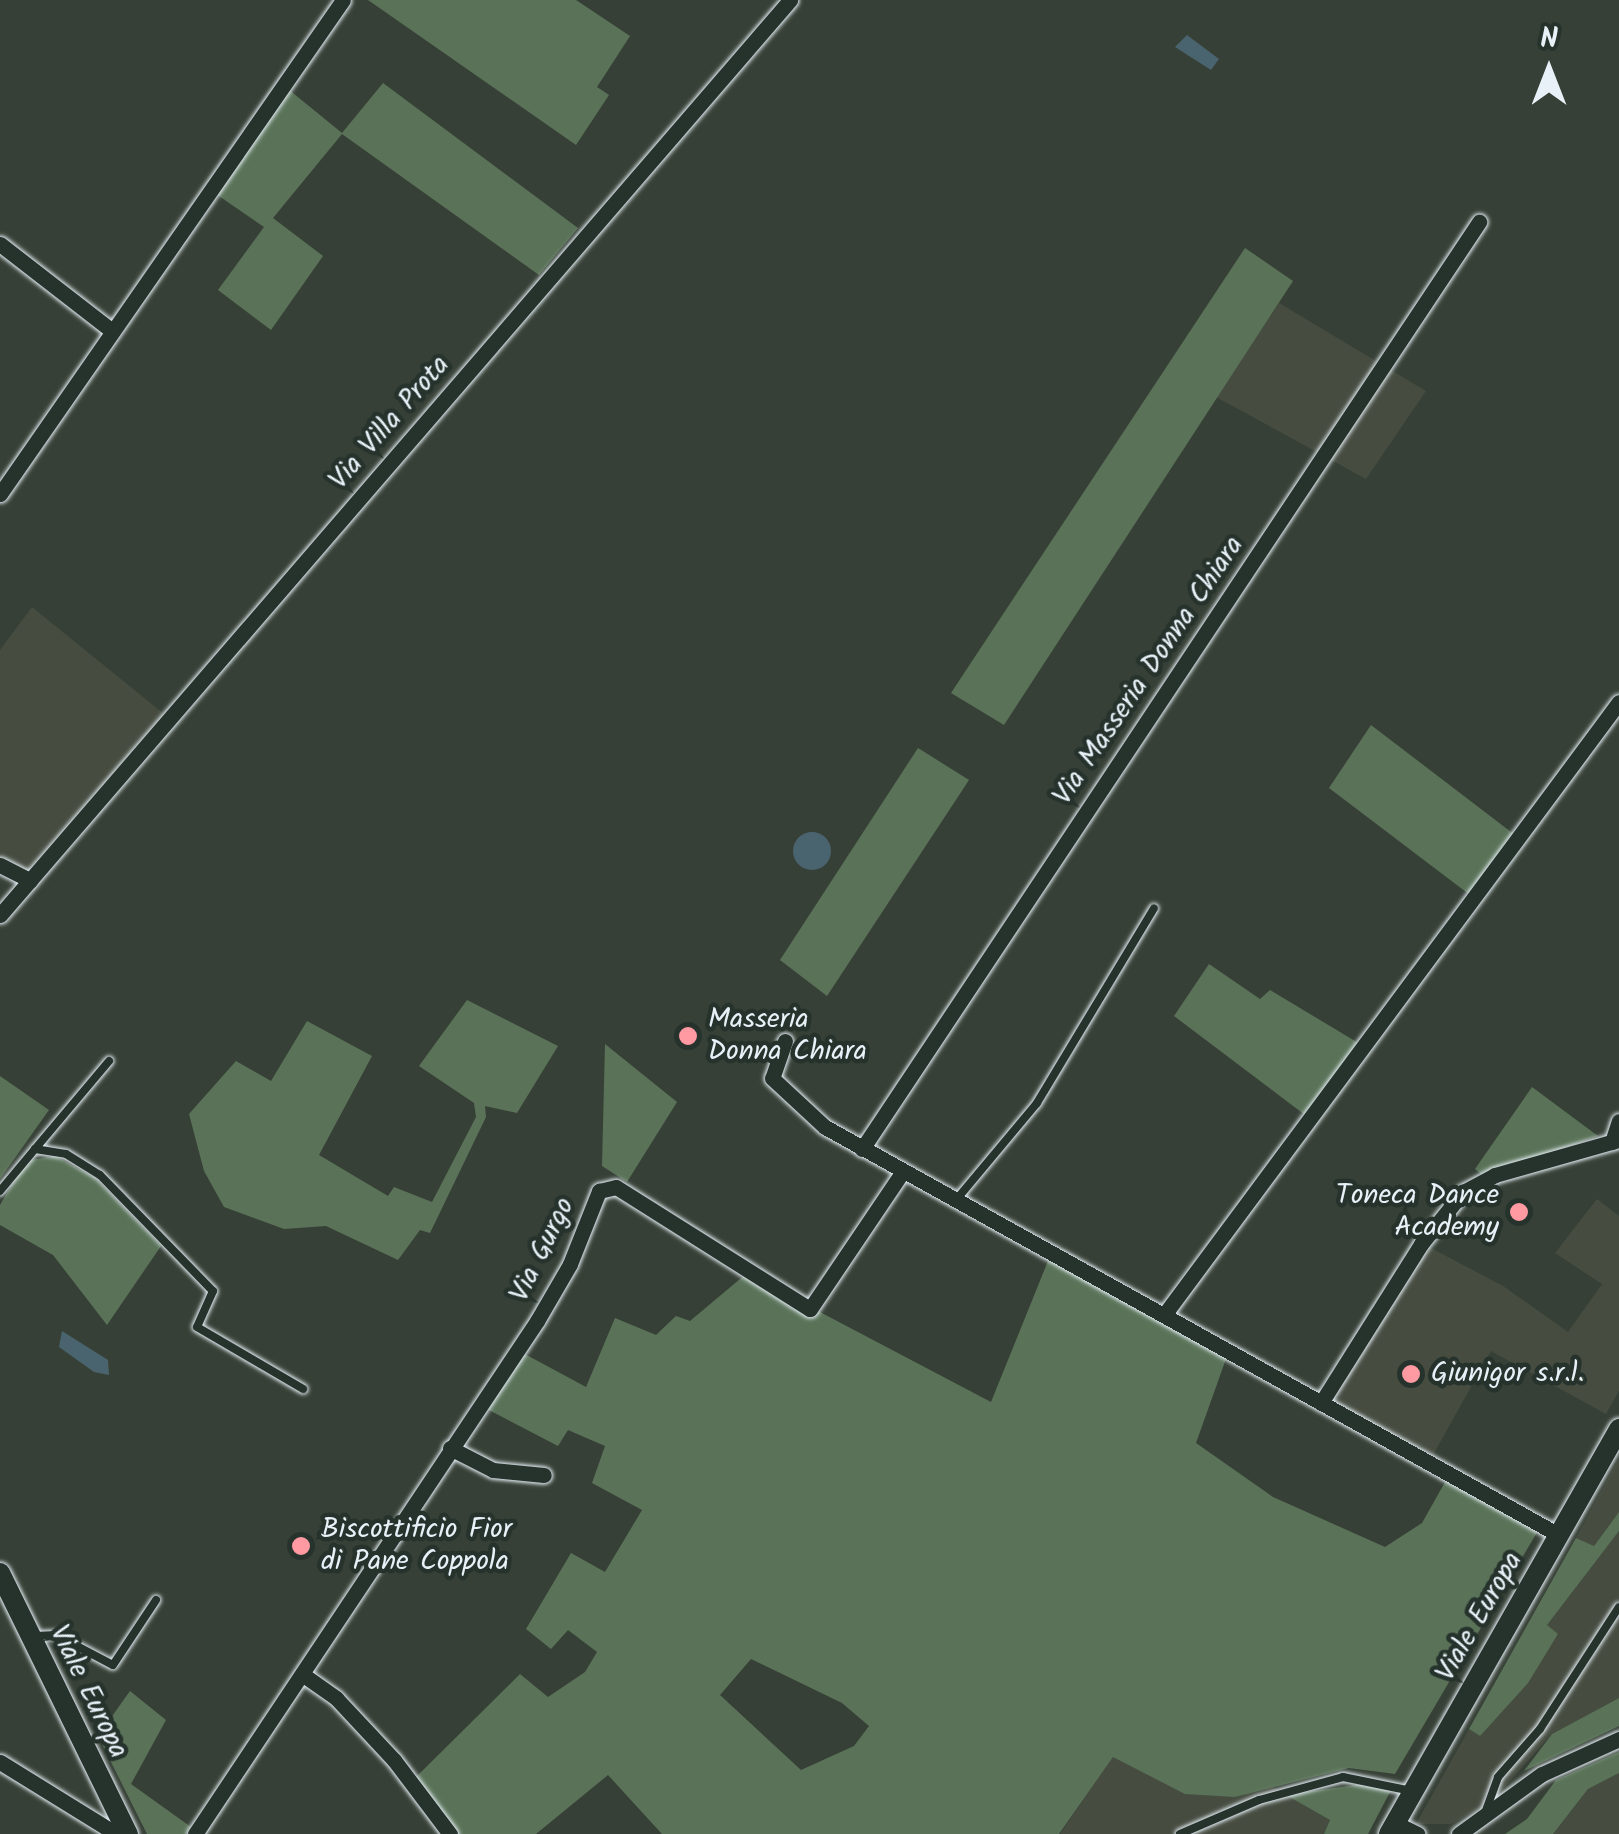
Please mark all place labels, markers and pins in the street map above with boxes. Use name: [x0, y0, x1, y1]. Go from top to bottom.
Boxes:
place label: Masseria Donna Chiara: [708, 1003, 867, 1069]
marker: Masseria Donna Chiara: [677, 1025, 699, 1047]
place label: Toneca Dance Academy: [1336, 1179, 1499, 1245]
marker: Toneca Dance Academy: [1508, 1201, 1530, 1223]
place label: Giunigor s.r.l.: [1431, 1357, 1584, 1391]
marker: Giunigor s.r.l.: [1400, 1363, 1422, 1385]
place label: Biscottificio Fior di Pane Coppola: [321, 1513, 512, 1579]
marker: Biscottificio Fior di Pane Coppola: [290, 1535, 312, 1557]

